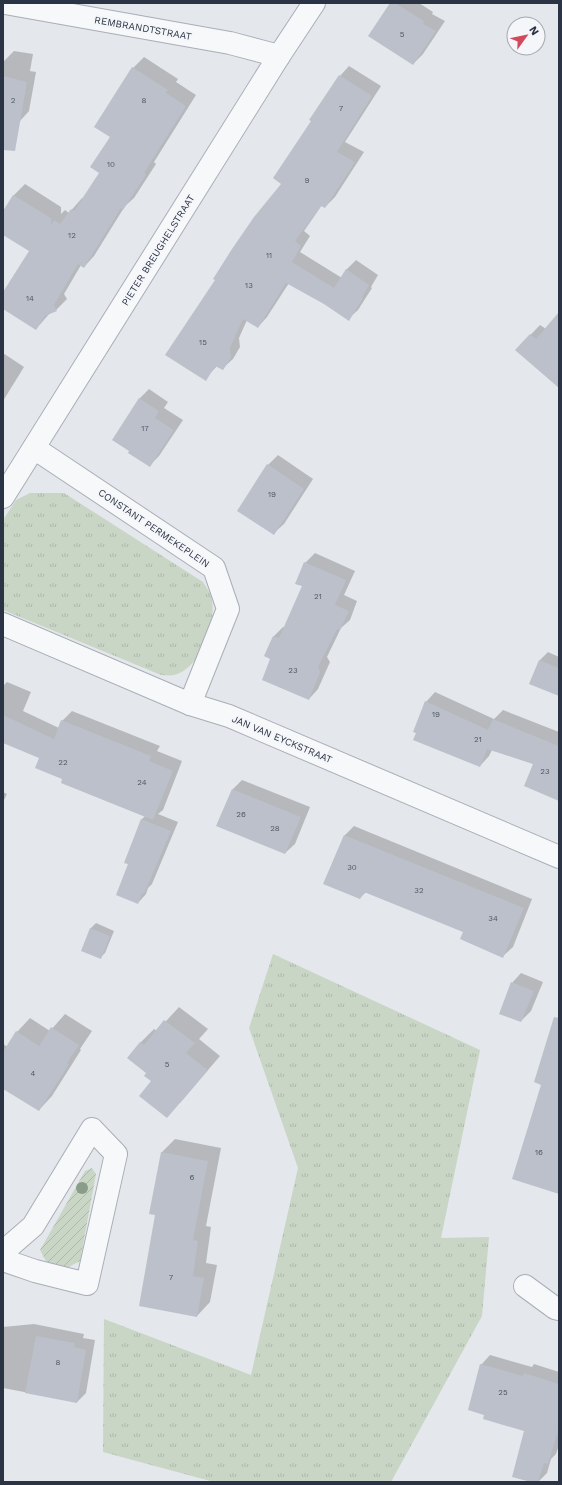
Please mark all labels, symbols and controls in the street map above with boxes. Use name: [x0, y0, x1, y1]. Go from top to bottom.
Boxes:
street label: REMBRANDTSTRAAT: [94, 14, 192, 42]
north arrow: [506, 16, 546, 56]
text: N: [526, 24, 542, 38]
house number: 5: [400, 30, 405, 39]
house number: 2: [11, 96, 16, 105]
house number: 8: [142, 96, 147, 105]
house number: 7: [339, 104, 344, 113]
house number: 10: [107, 160, 115, 169]
house number: 9: [305, 176, 310, 185]
street label: PIETER BREUGHELSTRAAT: [119, 193, 197, 307]
house number: 12: [68, 231, 76, 240]
house number: 11: [266, 251, 272, 260]
house number: 13: [245, 281, 253, 290]
house number: 14: [26, 294, 34, 303]
house number: 15: [199, 338, 207, 347]
house number: 17: [141, 424, 149, 433]
street label: CONSTANT PERMEKEPLEIN: [96, 487, 212, 569]
house number: 19: [268, 490, 276, 499]
house number: 21: [314, 592, 322, 601]
house number: 23: [288, 666, 298, 675]
house number: 19: [432, 710, 440, 719]
street label: JAN VAN EYCKSTRAAT: [230, 713, 334, 765]
house number: 21: [474, 735, 482, 744]
house number: 22: [58, 758, 68, 767]
house number: 23: [540, 767, 550, 776]
house number: 24: [137, 778, 147, 787]
house number: 26: [236, 810, 246, 819]
house number: 28: [270, 824, 280, 833]
house number: 30: [347, 863, 357, 872]
house number: 32: [414, 886, 424, 895]
house number: 34: [488, 914, 498, 923]
house number: 5: [165, 1060, 170, 1069]
house number: 4: [31, 1069, 36, 1078]
house number: 16: [535, 1148, 543, 1157]
house number: 6: [190, 1173, 195, 1182]
house number: 7: [169, 1273, 174, 1282]
house number: 8: [56, 1358, 61, 1367]
house number: 25: [498, 1388, 508, 1397]

